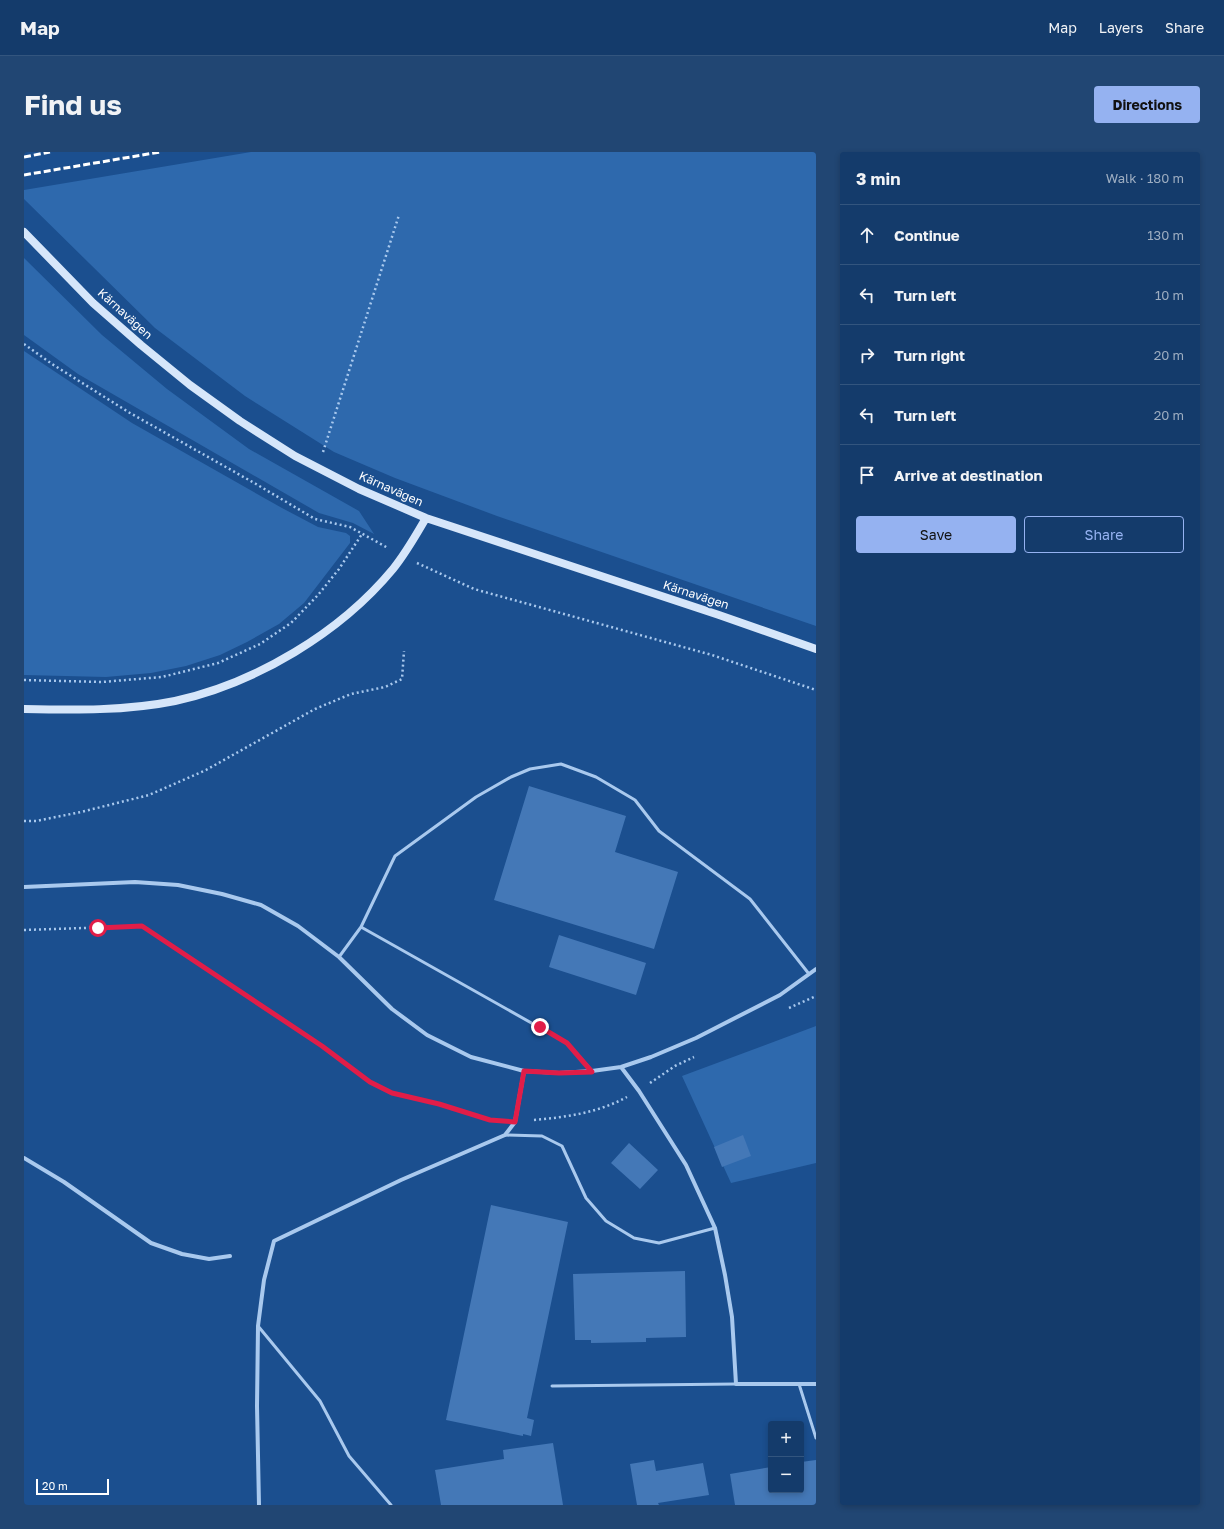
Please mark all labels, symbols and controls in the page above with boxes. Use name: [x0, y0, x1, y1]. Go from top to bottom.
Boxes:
text: Map: [20, 16, 60, 39]
text: Map: [1048, 19, 1077, 36]
text: Layers: [1099, 19, 1143, 36]
text: Share: [1165, 19, 1204, 36]
button: Directions: [1094, 86, 1200, 123]
text: Find us: [24, 88, 122, 121]
text: 3 min: [856, 168, 900, 189]
text: Walk · 180 m: [1106, 170, 1184, 186]
icon: ahead: [856, 224, 878, 246]
text: Continue: [894, 226, 960, 244]
text: 130 m: [1147, 227, 1184, 243]
icon: left: [856, 284, 878, 306]
street label: Kärnavägen: [95, 285, 156, 342]
text: Turn left: [894, 286, 956, 304]
text: 10 m: [1155, 287, 1184, 303]
icon: right: [856, 344, 878, 366]
text: Turn right: [894, 346, 965, 364]
text: 20 m: [1154, 347, 1184, 363]
icon: left: [856, 404, 878, 426]
text: Turn left: [894, 406, 956, 424]
text: 20 m: [1154, 407, 1184, 423]
icon: arrive: [856, 464, 878, 486]
text: Arrive at destination: [894, 466, 1043, 484]
street label: Kärnavägen: [357, 468, 426, 509]
button: Save: [856, 516, 1016, 553]
button: Share: [1024, 516, 1184, 553]
street label: Kärnavägen: [661, 577, 731, 612]
route start: [89, 919, 107, 937]
route end: [531, 1018, 549, 1036]
map controls: [768, 1421, 804, 1493]
button: +: [768, 1421, 804, 1457]
button: −: [768, 1457, 804, 1493]
scale bar: [36, 1477, 109, 1496]
text: 20 m: [42, 1479, 68, 1492]

